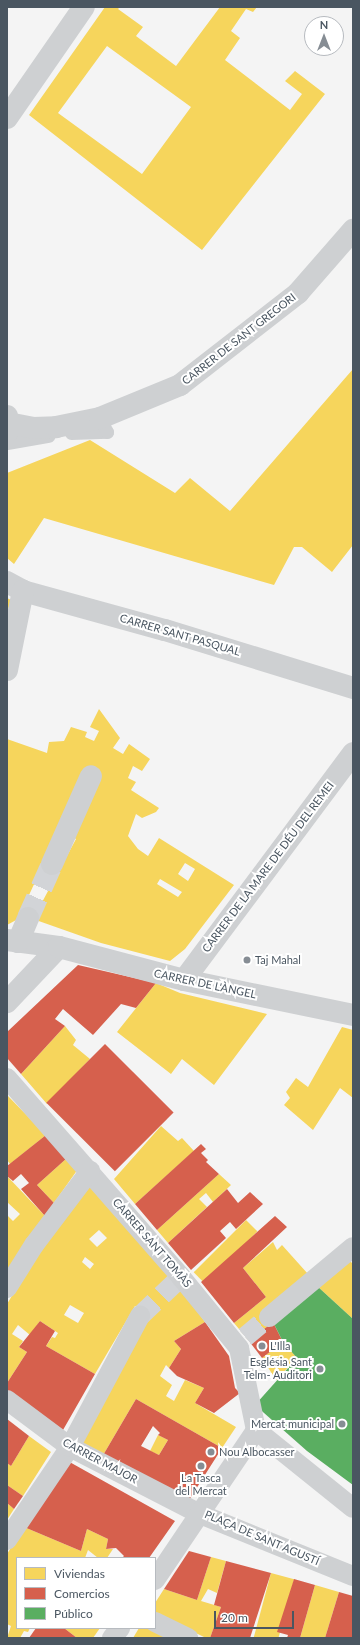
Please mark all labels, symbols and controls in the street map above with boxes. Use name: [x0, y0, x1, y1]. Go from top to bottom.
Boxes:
north arrow: [304, 16, 344, 56]
text: N: [320, 18, 328, 31]
street label: CARRER DE SANT GREGORI: [179, 290, 299, 388]
street label: CARRER SANT PASQUAL: [118, 611, 242, 659]
street label: CARRER DE LA MARE DE DÉU DEL REMEI: [199, 779, 337, 955]
place label: Taj Mahal: [255, 953, 301, 967]
marker: Taj Mahal: [242, 955, 252, 965]
street label: CARRER DE L'ÀNGEL: [153, 967, 257, 1001]
street label: CARRER SANT TOMÀS: [110, 1196, 194, 1290]
place label: L'Illa: [270, 1339, 290, 1353]
marker: L'Illa: [257, 1341, 267, 1351]
place label: Església Sant Telm- Auditori: [243, 1356, 312, 1382]
marker: Església Sant Telm- Auditori: [315, 1364, 325, 1374]
place label: Mercat municipal: [251, 1417, 334, 1431]
marker: Mercat municipal: [337, 1419, 347, 1429]
street label: CARRER MAJOR: [60, 1436, 140, 1486]
place label: Nou Albocasser: [219, 1445, 295, 1459]
marker: Nou Albocasser: [206, 1447, 216, 1457]
marker: La Tasca del Mercat: [196, 1461, 206, 1471]
place label: La Tasca del Mercat: [175, 1472, 227, 1498]
street label: PLAÇA DE SANT AGUSTÍ: [202, 1508, 322, 1568]
legend: [16, 1557, 156, 1629]
text: Viviendas: [54, 1566, 105, 1581]
text: Comercios: [54, 1586, 110, 1601]
scale bar: [216, 1603, 296, 1629]
text: Público: [54, 1606, 93, 1621]
text: 20 m: [221, 1610, 248, 1625]

